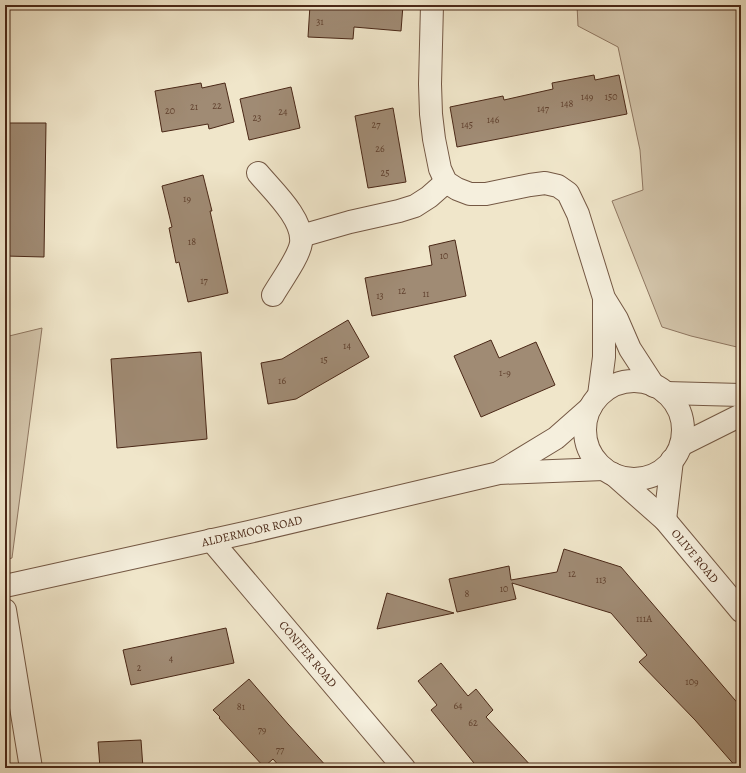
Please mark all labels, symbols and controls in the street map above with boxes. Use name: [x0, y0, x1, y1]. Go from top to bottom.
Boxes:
house number: 31: [316, 15, 324, 28]
house number: 149: [581, 90, 594, 103]
house number: 150: [604, 90, 618, 103]
house number: 148: [561, 97, 574, 110]
house number: 22: [212, 99, 222, 112]
house number: 21: [190, 100, 199, 113]
house number: 147: [537, 102, 550, 115]
house number: 20: [165, 104, 175, 117]
house number: 24: [278, 105, 288, 118]
house number: 23: [253, 111, 261, 124]
house number: 146: [487, 113, 500, 126]
house number: 27: [372, 118, 381, 131]
house number: 145: [461, 118, 473, 131]
house number: 26: [375, 142, 385, 155]
house number: 25: [380, 166, 390, 179]
house number: 19: [183, 192, 191, 205]
house number: 18: [188, 235, 196, 248]
house number: 10: [440, 249, 448, 262]
house number: 17: [200, 274, 209, 287]
house number: 12: [398, 284, 406, 297]
house number: 11: [423, 287, 430, 300]
house number: 13: [376, 289, 384, 302]
house number: 14: [343, 339, 351, 352]
house number: 15: [320, 353, 328, 366]
house number: 1-9: [499, 366, 511, 379]
house number: 16: [278, 374, 286, 387]
street label: ALDERMOOR ROAD: [199, 512, 304, 551]
street label: OLIVE ROAD: [668, 526, 722, 586]
house number: 12: [568, 567, 576, 580]
house number: 113: [596, 573, 607, 586]
house number: 10: [500, 582, 508, 595]
house number: 8: [465, 587, 470, 600]
house number: 111A: [636, 612, 652, 625]
street label: CONIFER ROAD: [275, 617, 341, 691]
house number: 4: [169, 652, 174, 665]
house number: 2: [137, 661, 142, 674]
house number: 109: [685, 675, 699, 688]
house number: 64: [453, 699, 463, 712]
house number: 81: [237, 700, 246, 713]
house number: 62: [468, 716, 478, 729]
house number: 79: [258, 723, 267, 736]
house number: 77: [276, 743, 285, 756]

